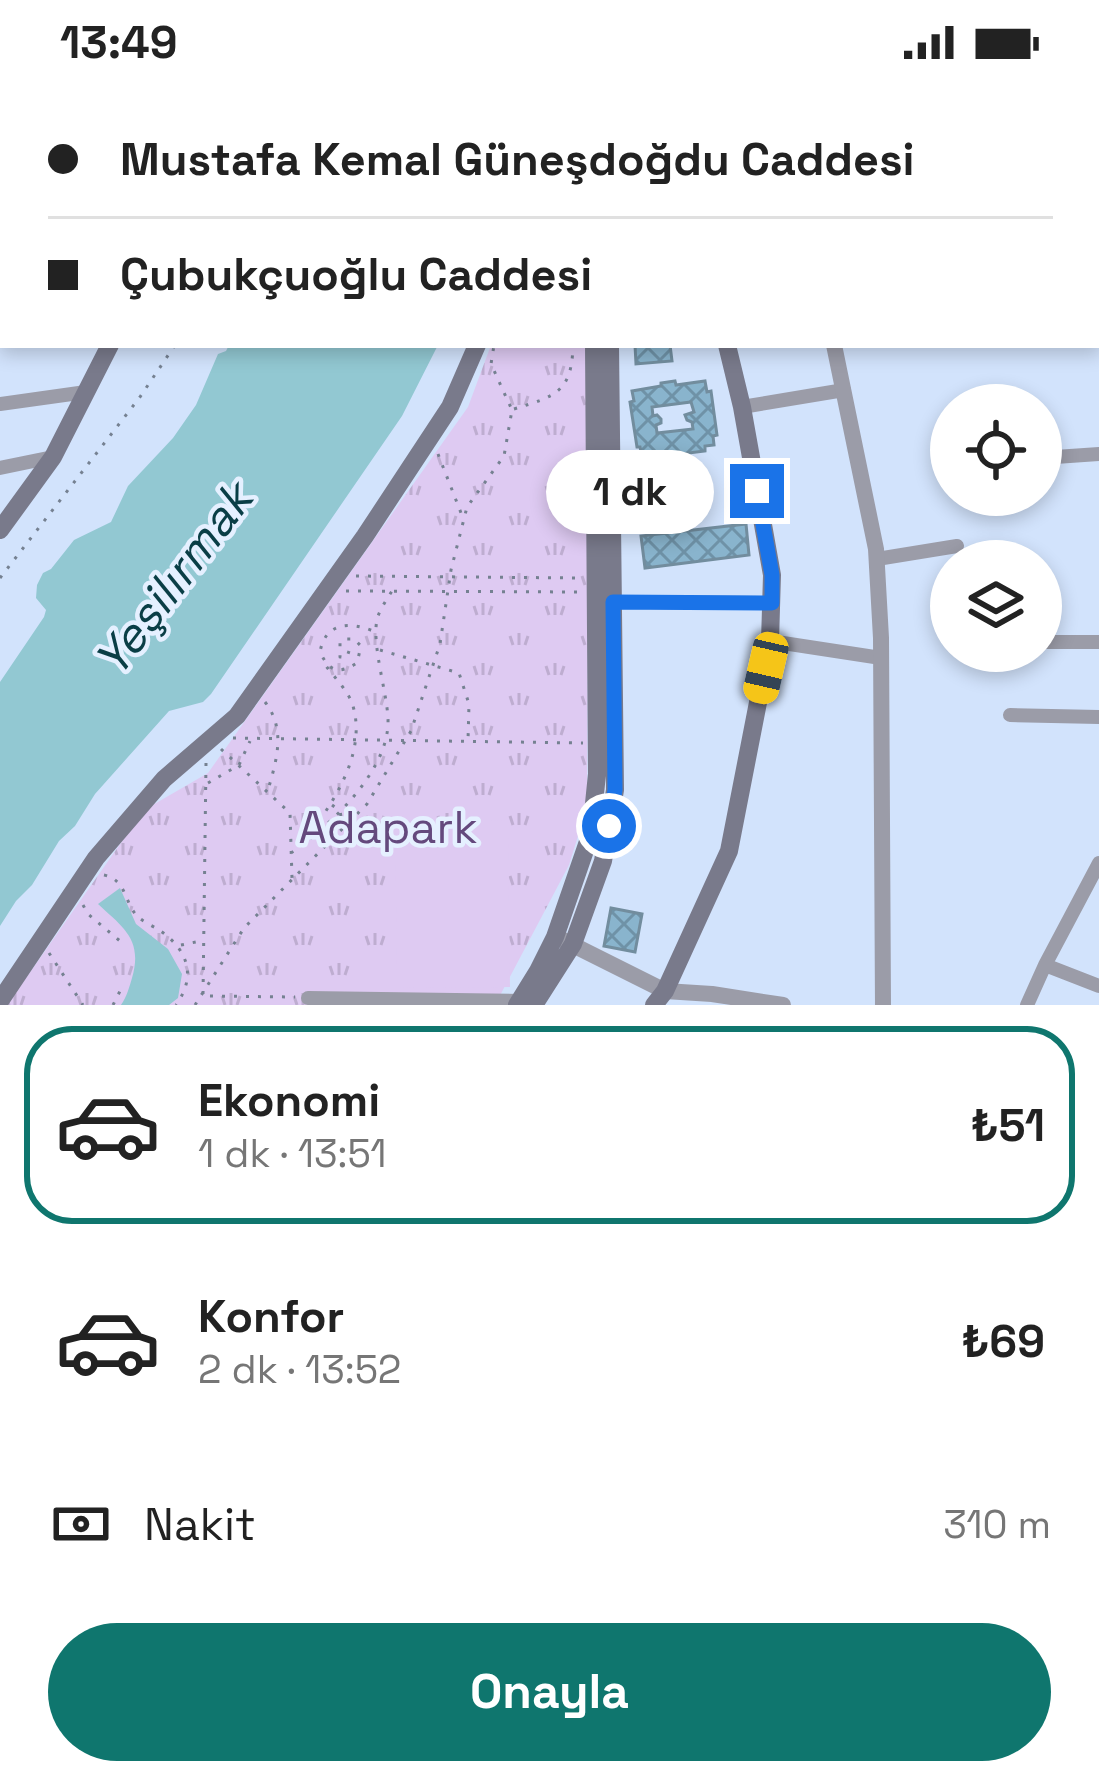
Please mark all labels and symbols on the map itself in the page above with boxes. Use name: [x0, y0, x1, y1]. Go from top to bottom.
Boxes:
callout: 1 dk: [547, 449, 715, 533]
route end: [730, 464, 784, 518]
water label: Yeşilırmak: [81, 466, 269, 688]
car: [740, 629, 792, 707]
park label: Adapark: [298, 799, 478, 856]
route start: [582, 799, 636, 853]

